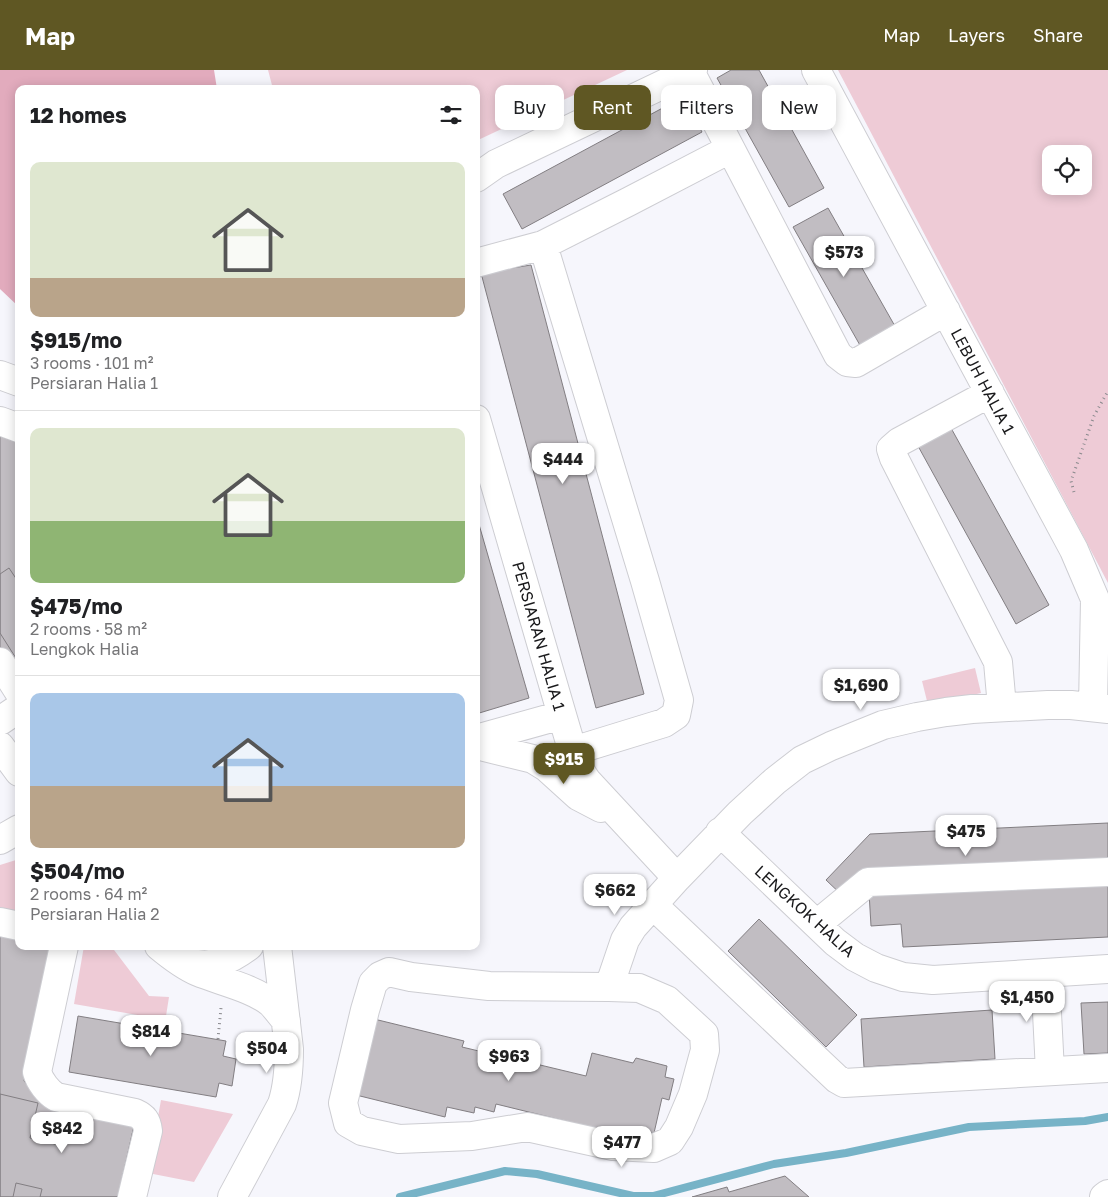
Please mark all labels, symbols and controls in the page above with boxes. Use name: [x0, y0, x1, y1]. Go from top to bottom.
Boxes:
text: Map: [25, 21, 75, 50]
text: Map: [883, 24, 920, 46]
text: Layers: [948, 24, 1005, 46]
text: Share: [1033, 24, 1083, 46]
chip: Buy: [495, 85, 564, 130]
chip: Rent: [574, 85, 651, 130]
chip: Filters: [661, 85, 752, 130]
chip: New: [762, 85, 836, 130]
icon: filters: [437, 101, 465, 129]
text: 12 homes: [30, 102, 127, 128]
map controls: [1042, 145, 1092, 195]
button: locate: [1042, 145, 1092, 195]
icon: home: [203, 195, 293, 285]
pin: $573: [814, 236, 874, 278]
text: $573: [825, 242, 863, 262]
street label: LEBUH HALIA 1: [947, 325, 1019, 438]
text: $915/mo: [30, 327, 122, 353]
text: 3 rooms · 101 m²: [30, 353, 153, 373]
text: Persiaran Halia 1: [30, 373, 158, 393]
pin: $444: [533, 442, 593, 485]
text: $444: [543, 449, 583, 469]
icon: home: [203, 460, 293, 550]
street label: PERSIARAN HALIA 1: [508, 559, 570, 713]
text: $475/mo: [30, 593, 123, 619]
text: 2 rooms · 58 m²: [30, 619, 147, 639]
text: Lengkok Halia: [30, 639, 139, 659]
pin: $1,690: [820, 668, 902, 711]
text: $1,690: [834, 675, 888, 695]
icon: home: [203, 725, 293, 815]
pin: $915: [534, 742, 594, 785]
text: $915: [545, 749, 583, 769]
pin: $475: [936, 814, 996, 857]
text: $475: [946, 821, 986, 841]
text: $504/mo: [30, 858, 125, 884]
street label: LENGKOK HALIA: [751, 861, 859, 961]
pin: $662: [585, 874, 645, 916]
text: $662: [595, 880, 635, 900]
text: 2 rooms · 64 m²: [30, 884, 147, 904]
text: Persiaran Halia 2: [30, 904, 160, 924]
pin: $1,450: [986, 980, 1068, 1023]
text: $1,450: [1000, 987, 1054, 1007]
pin: $814: [121, 1014, 181, 1057]
text: $814: [131, 1021, 171, 1041]
pin: $504: [237, 1032, 297, 1074]
text: $504: [247, 1038, 287, 1058]
pin: $963: [479, 1040, 539, 1082]
text: $963: [489, 1046, 529, 1066]
pin: $842: [32, 1112, 92, 1154]
text: $842: [42, 1118, 82, 1138]
pin: $477: [592, 1126, 652, 1168]
text: $477: [603, 1132, 641, 1152]

